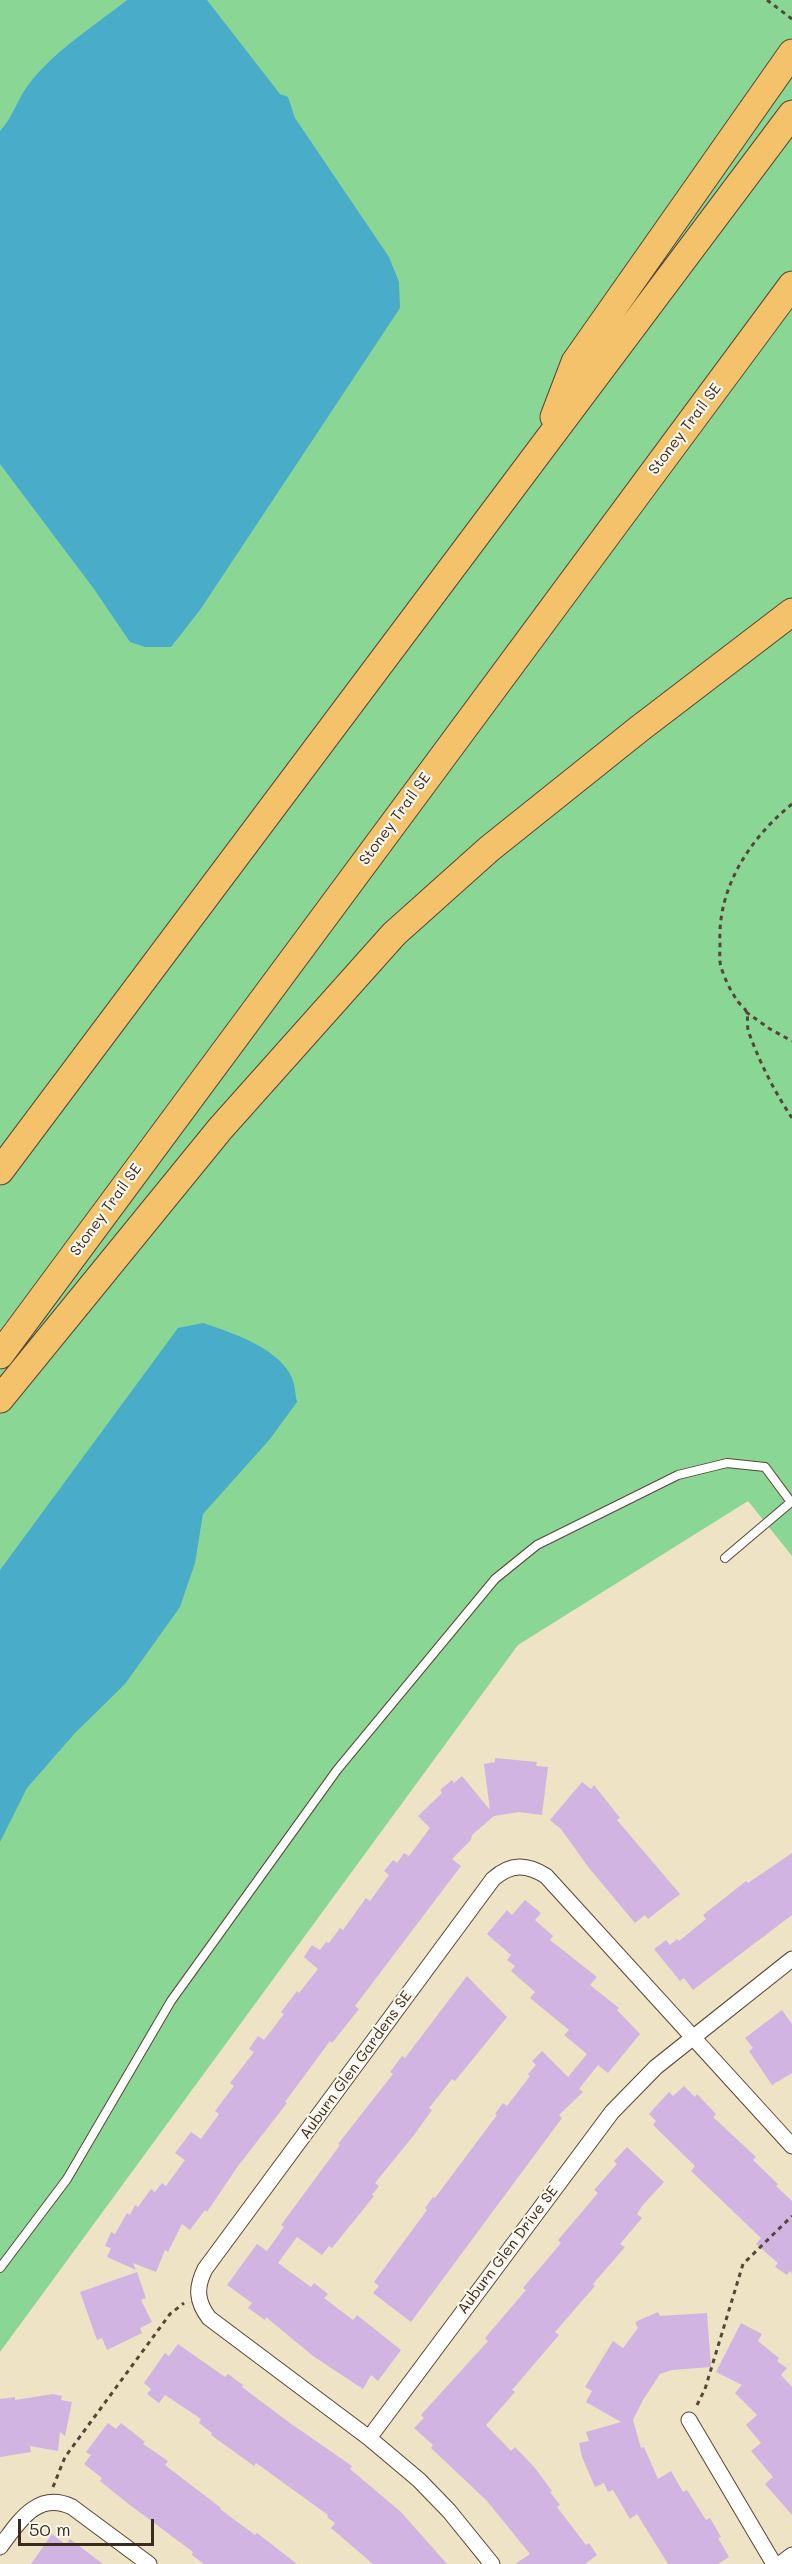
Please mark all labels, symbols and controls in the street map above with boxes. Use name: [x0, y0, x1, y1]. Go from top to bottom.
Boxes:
street label: Stoney Trail SE: [645, 380, 725, 478]
street label: Stoney Trail SE: [356, 769, 434, 869]
street label: Stoney Trail SE: [67, 1160, 145, 1260]
street label: Auburn Glen Gardens SE: [296, 1988, 416, 2142]
street label: Auburn Glen Drive SE: [454, 2182, 562, 2318]
scale bar: [21, 2507, 158, 2545]
text: 50 m: [29, 2517, 71, 2541]

